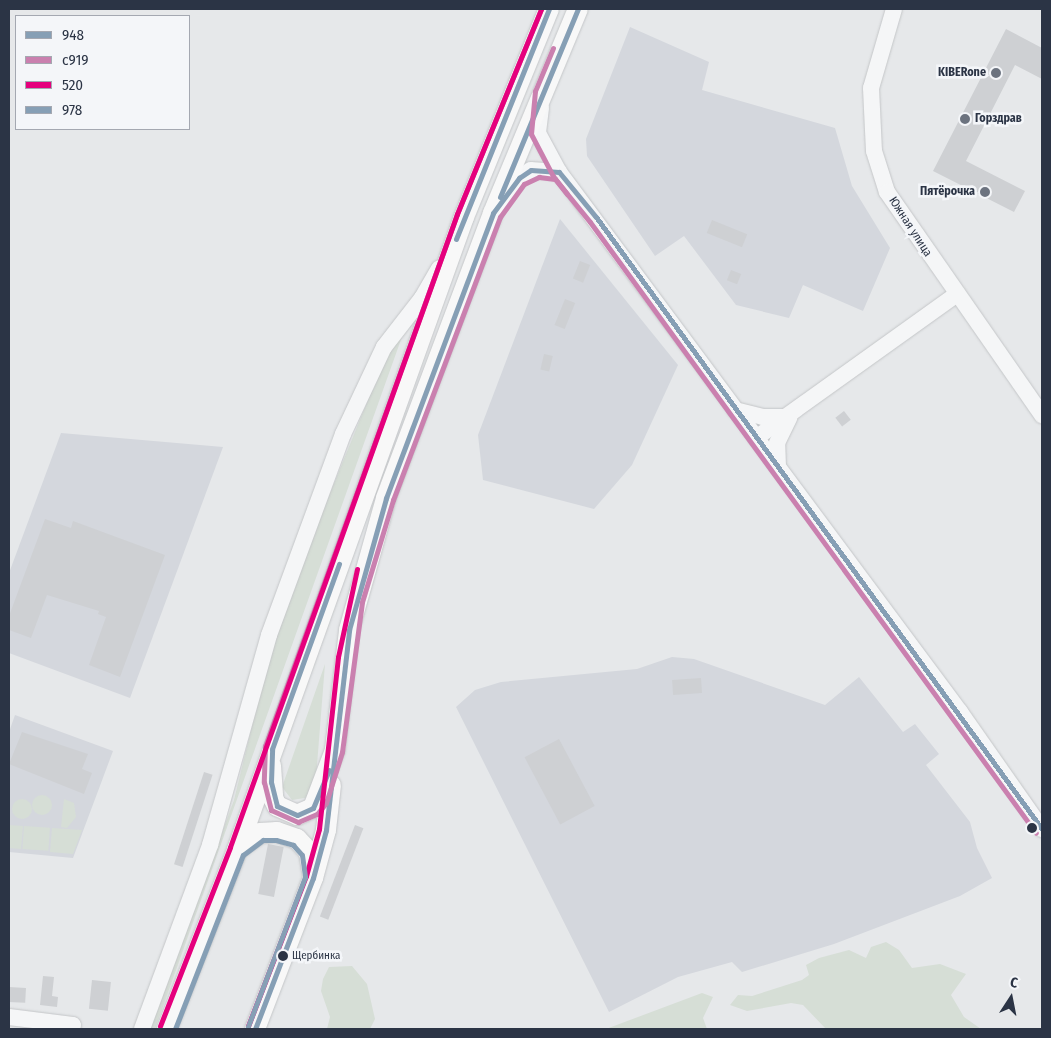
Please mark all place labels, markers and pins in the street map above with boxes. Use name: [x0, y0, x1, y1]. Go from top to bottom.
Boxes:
place label: KIBERone: [938, 66, 986, 80]
marker: KIBERone: [990, 67, 1002, 79]
place label: Горздрав: [975, 112, 1022, 126]
marker: Горздрав: [959, 113, 971, 125]
place label: Пятёрочка: [920, 185, 975, 199]
marker: Пятёрочка: [979, 186, 991, 198]
unlabelled marker: [1027, 823, 1037, 833]
place label: Щербинка: [292, 949, 340, 963]
marker: Щербинка: [278, 951, 288, 961]

